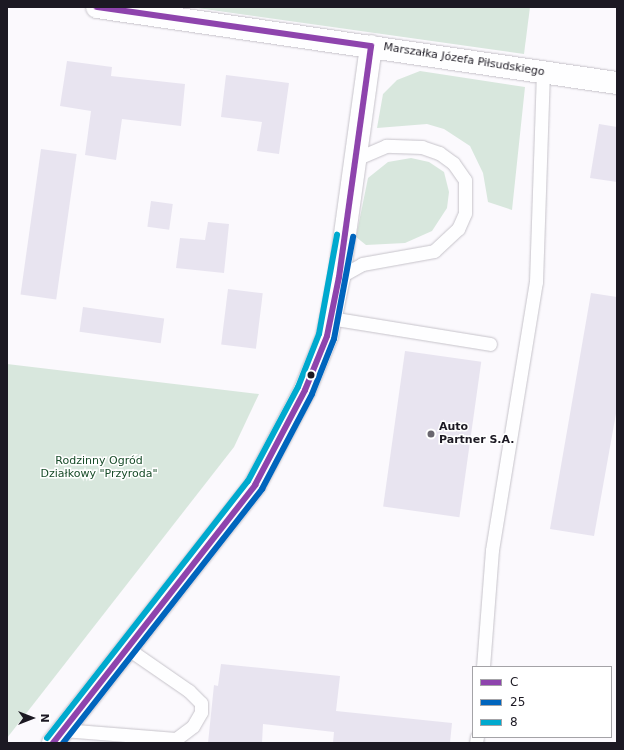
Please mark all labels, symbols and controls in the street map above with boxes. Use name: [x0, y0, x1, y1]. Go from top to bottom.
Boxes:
street label: Marszałka Józefa Piłsudskiego: [382, 41, 546, 79]
unlabelled marker: [306, 370, 316, 380]
place label: Auto Partner S.A.: [439, 421, 514, 447]
marker: Auto Partner S.A.: [426, 429, 436, 439]
park label: Rodzinny Ogród Działkowy "Przyroda": [41, 455, 157, 481]
legend: [472, 666, 612, 738]
text: C: [510, 675, 518, 689]
text: 25: [510, 695, 525, 709]
north arrow: [12, 698, 52, 738]
text: N: [38, 713, 51, 723]
text: 8: [510, 715, 518, 729]

